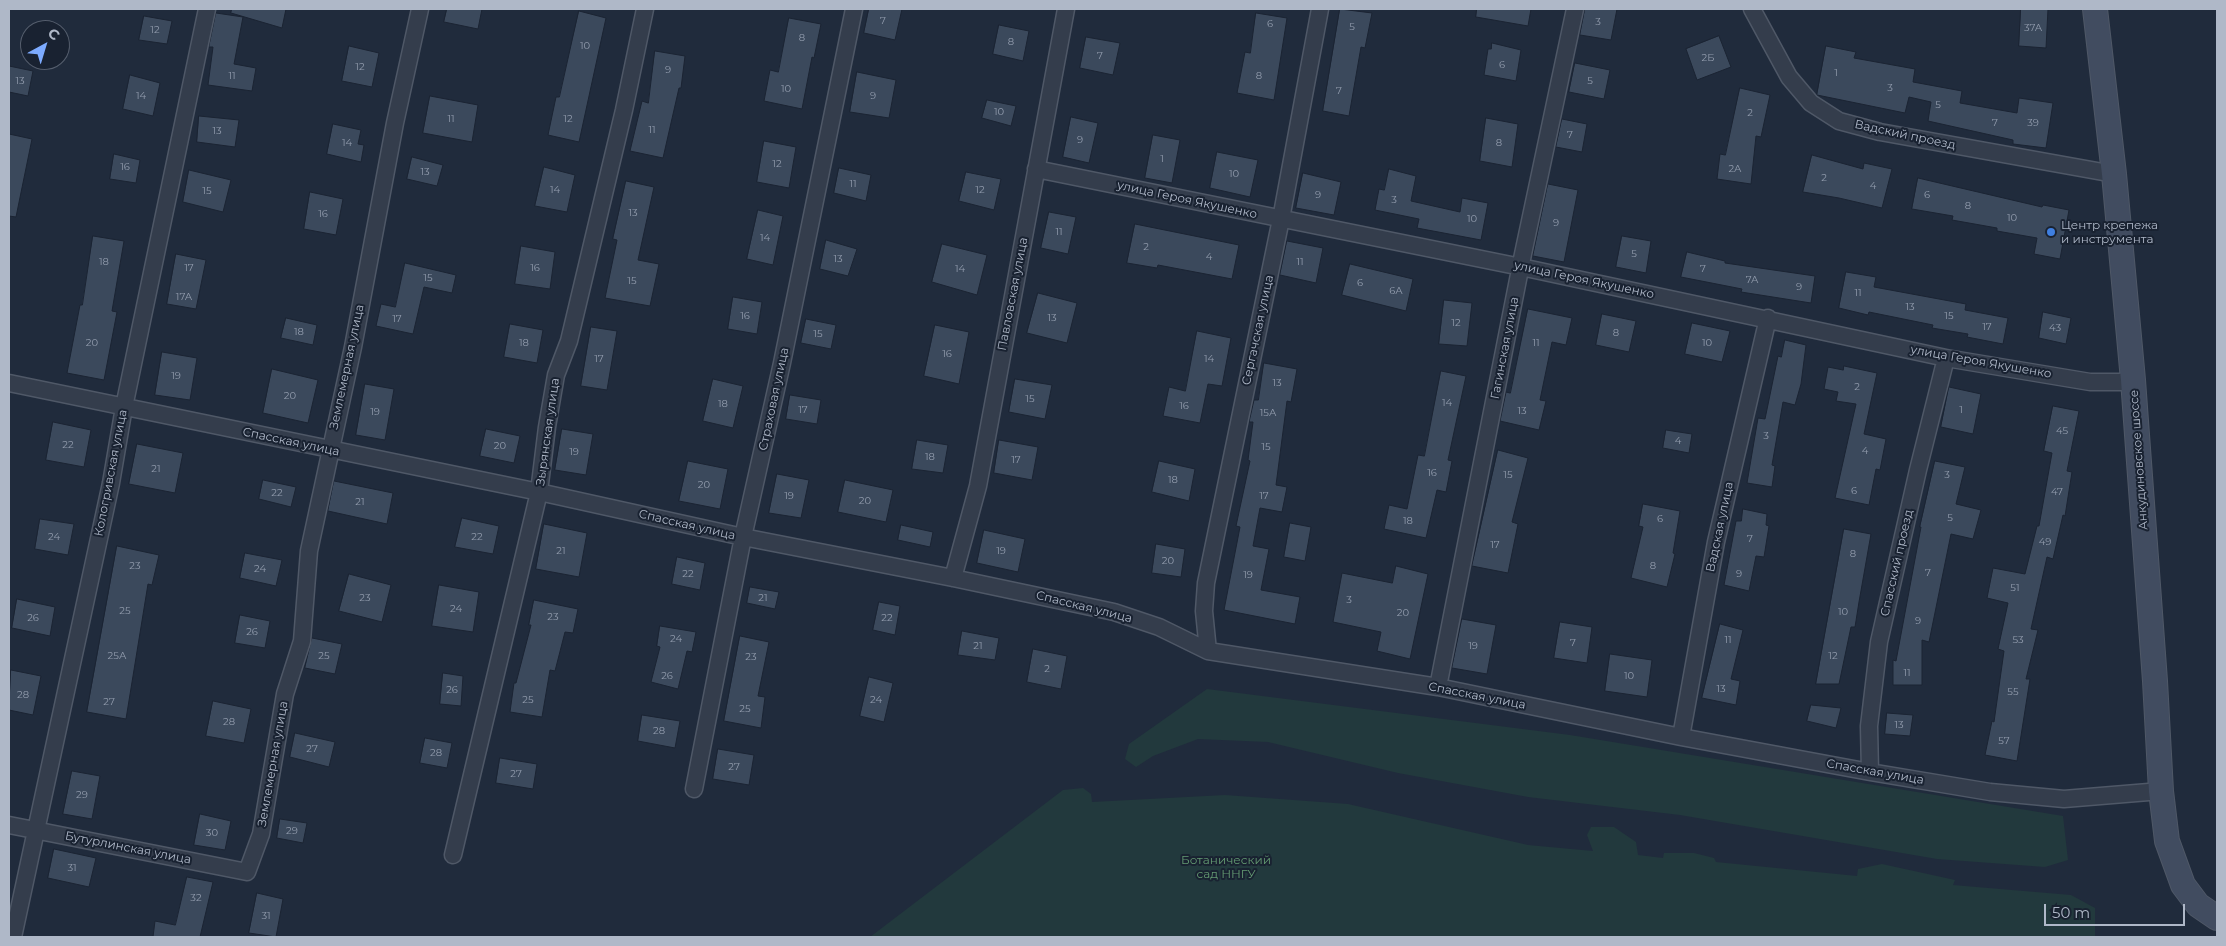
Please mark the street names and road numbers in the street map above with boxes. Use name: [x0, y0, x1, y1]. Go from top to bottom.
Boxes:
street label: Вадский проезд: [1853, 117, 1957, 153]
street label: улица Героя Якушенко: [1116, 178, 1258, 222]
street label: Павловская улица: [995, 236, 1031, 352]
street label: улица Героя Якушенко: [1513, 258, 1655, 302]
street label: Сергачская улица: [1239, 274, 1277, 386]
street label: Гагинская улица: [1488, 296, 1522, 400]
street label: Землемерная улица: [327, 303, 367, 431]
street label: улица Героя Якушенко: [1909, 343, 2053, 381]
street label: Страховая улица: [756, 346, 792, 452]
street label: Зырянская улица: [533, 377, 563, 487]
street label: Анкудиновское шоссе: [2127, 389, 2151, 531]
street label: Кологривская улица: [92, 408, 130, 538]
street label: Спасская улица: [241, 425, 341, 459]
street label: Вадская улица: [1703, 480, 1737, 574]
street label: Спасская улица: [637, 507, 737, 543]
street label: Спасский проезд: [1878, 508, 1916, 618]
street label: Спасская улица: [1034, 588, 1134, 626]
street label: Спасская улица: [1427, 680, 1527, 712]
street label: Землемерная улица: [255, 700, 291, 828]
street label: Спасская улица: [1825, 756, 1925, 788]
street label: Бутурлинская улица: [64, 829, 192, 867]

